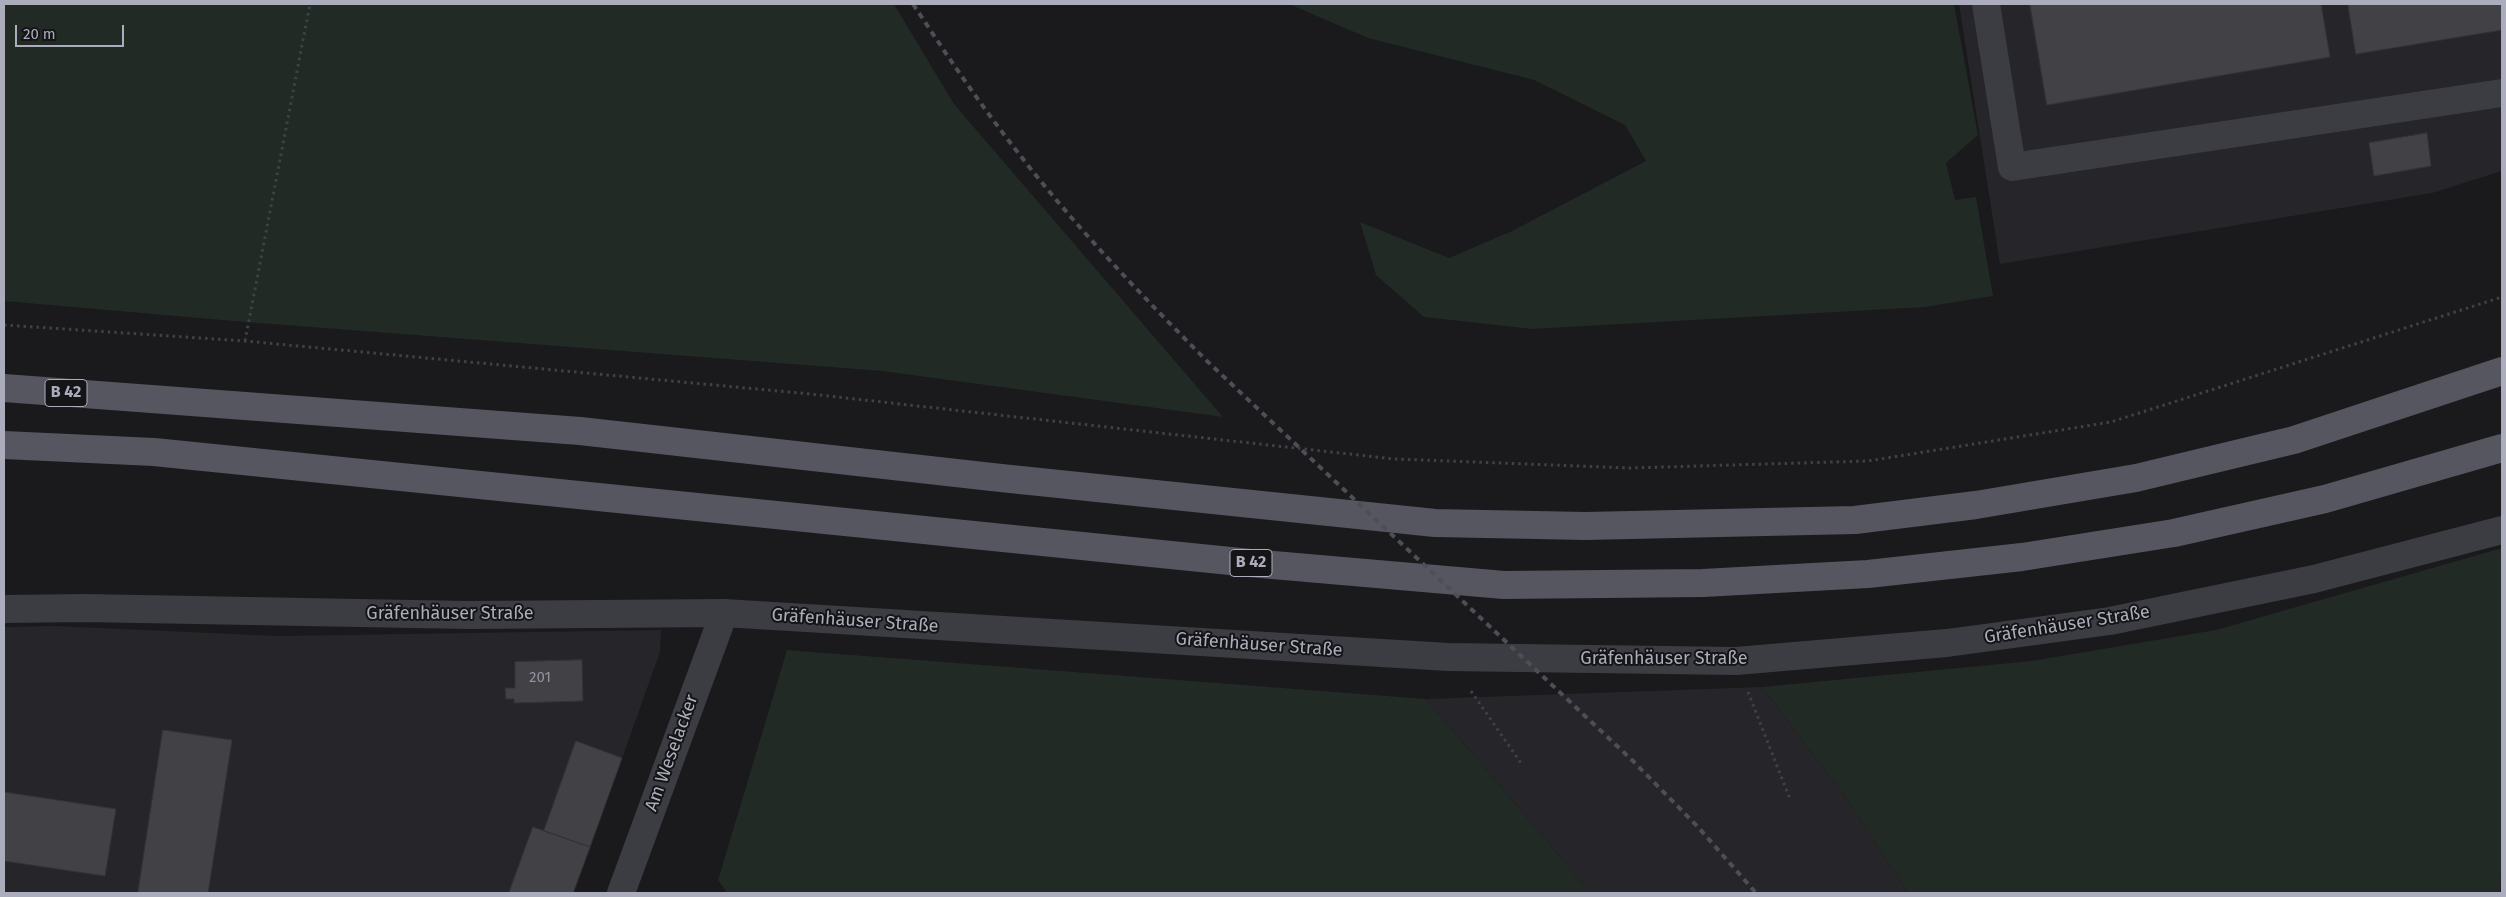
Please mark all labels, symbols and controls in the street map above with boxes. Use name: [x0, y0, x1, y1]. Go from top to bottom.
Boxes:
scale bar: [18, 15, 126, 47]
text: 20 m: [23, 25, 56, 43]
road number: B 42: [45, 379, 87, 406]
road number: B 42: [1230, 550, 1272, 576]
street label: Gräfenhäuser Straße: [1983, 601, 2151, 649]
street label: Gräfenhäuser Straße: [366, 603, 534, 625]
street label: Gräfenhäuser Straße: [771, 604, 939, 638]
street label: Gräfenhäuser Straße: [1175, 628, 1343, 662]
street label: Gräfenhäuser Straße: [1580, 648, 1748, 670]
house number: 201: [529, 669, 551, 687]
street label: Am Weselacker: [641, 692, 703, 814]

